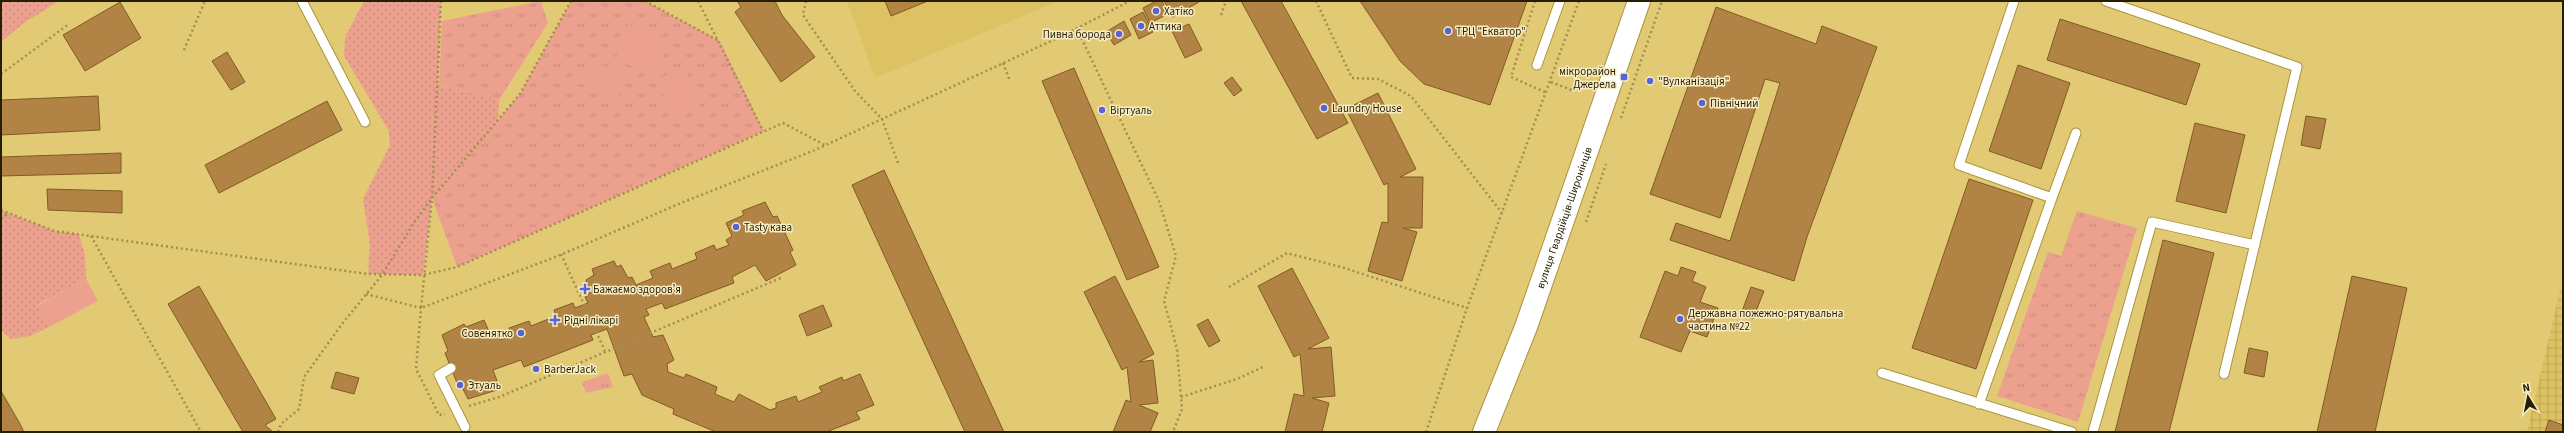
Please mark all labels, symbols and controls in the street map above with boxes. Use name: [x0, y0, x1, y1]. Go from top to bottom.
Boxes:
place label: Хатіко: [1164, 4, 1194, 19]
marker: Хатіко: [1151, 6, 1161, 16]
place label: Аттика: [1149, 19, 1182, 34]
marker: Аттика: [1136, 21, 1146, 31]
place label: ТРЦ "Екватор": [1456, 24, 1526, 39]
marker: ТРЦ "Екватор": [1443, 26, 1453, 36]
place label: Пивна борода: [1043, 27, 1111, 42]
marker: Пивна борода: [1114, 29, 1124, 39]
place label: мікрорайон Джерела: [1559, 64, 1616, 92]
marker: мікрорайон Джерела: [1619, 72, 1629, 82]
place label: "Вулканізація": [1658, 74, 1729, 89]
marker: "Вулканізація": [1645, 76, 1655, 86]
place label: Північний: [1710, 96, 1759, 111]
marker: Північний: [1697, 98, 1707, 108]
place label: Laundry House: [1332, 101, 1402, 116]
place label: Віртуаль: [1110, 103, 1152, 118]
marker: Laundry House: [1319, 103, 1329, 113]
marker: Віртуаль: [1097, 105, 1107, 115]
street label: вулиця Гвардійців-Широнінців: [1533, 144, 1596, 290]
place label: Tasty кава: [744, 220, 792, 235]
marker: Tasty кава: [731, 222, 741, 232]
place label: Бажаємо здоровʼя: [593, 282, 681, 297]
marker: Бажаємо здоровʼя: [580, 284, 590, 294]
place label: Державна пожежно-рятувальна частина №22: [1688, 306, 1843, 334]
place label: Рідні лікарі: [564, 313, 618, 328]
marker: Рідні лікарі: [549, 314, 561, 326]
marker: Державна пожежно-рятувальна частина №22: [1675, 314, 1685, 324]
place label: Совенятко: [462, 326, 513, 341]
marker: Совенятко: [516, 328, 526, 338]
place label: BarberJack: [544, 362, 596, 377]
marker: BarberJack: [531, 364, 541, 374]
north arrow: [2508, 377, 2548, 417]
place label: Этуаль: [468, 378, 501, 393]
marker: Этуаль: [455, 380, 465, 390]
text: N: [2521, 380, 2531, 396]

